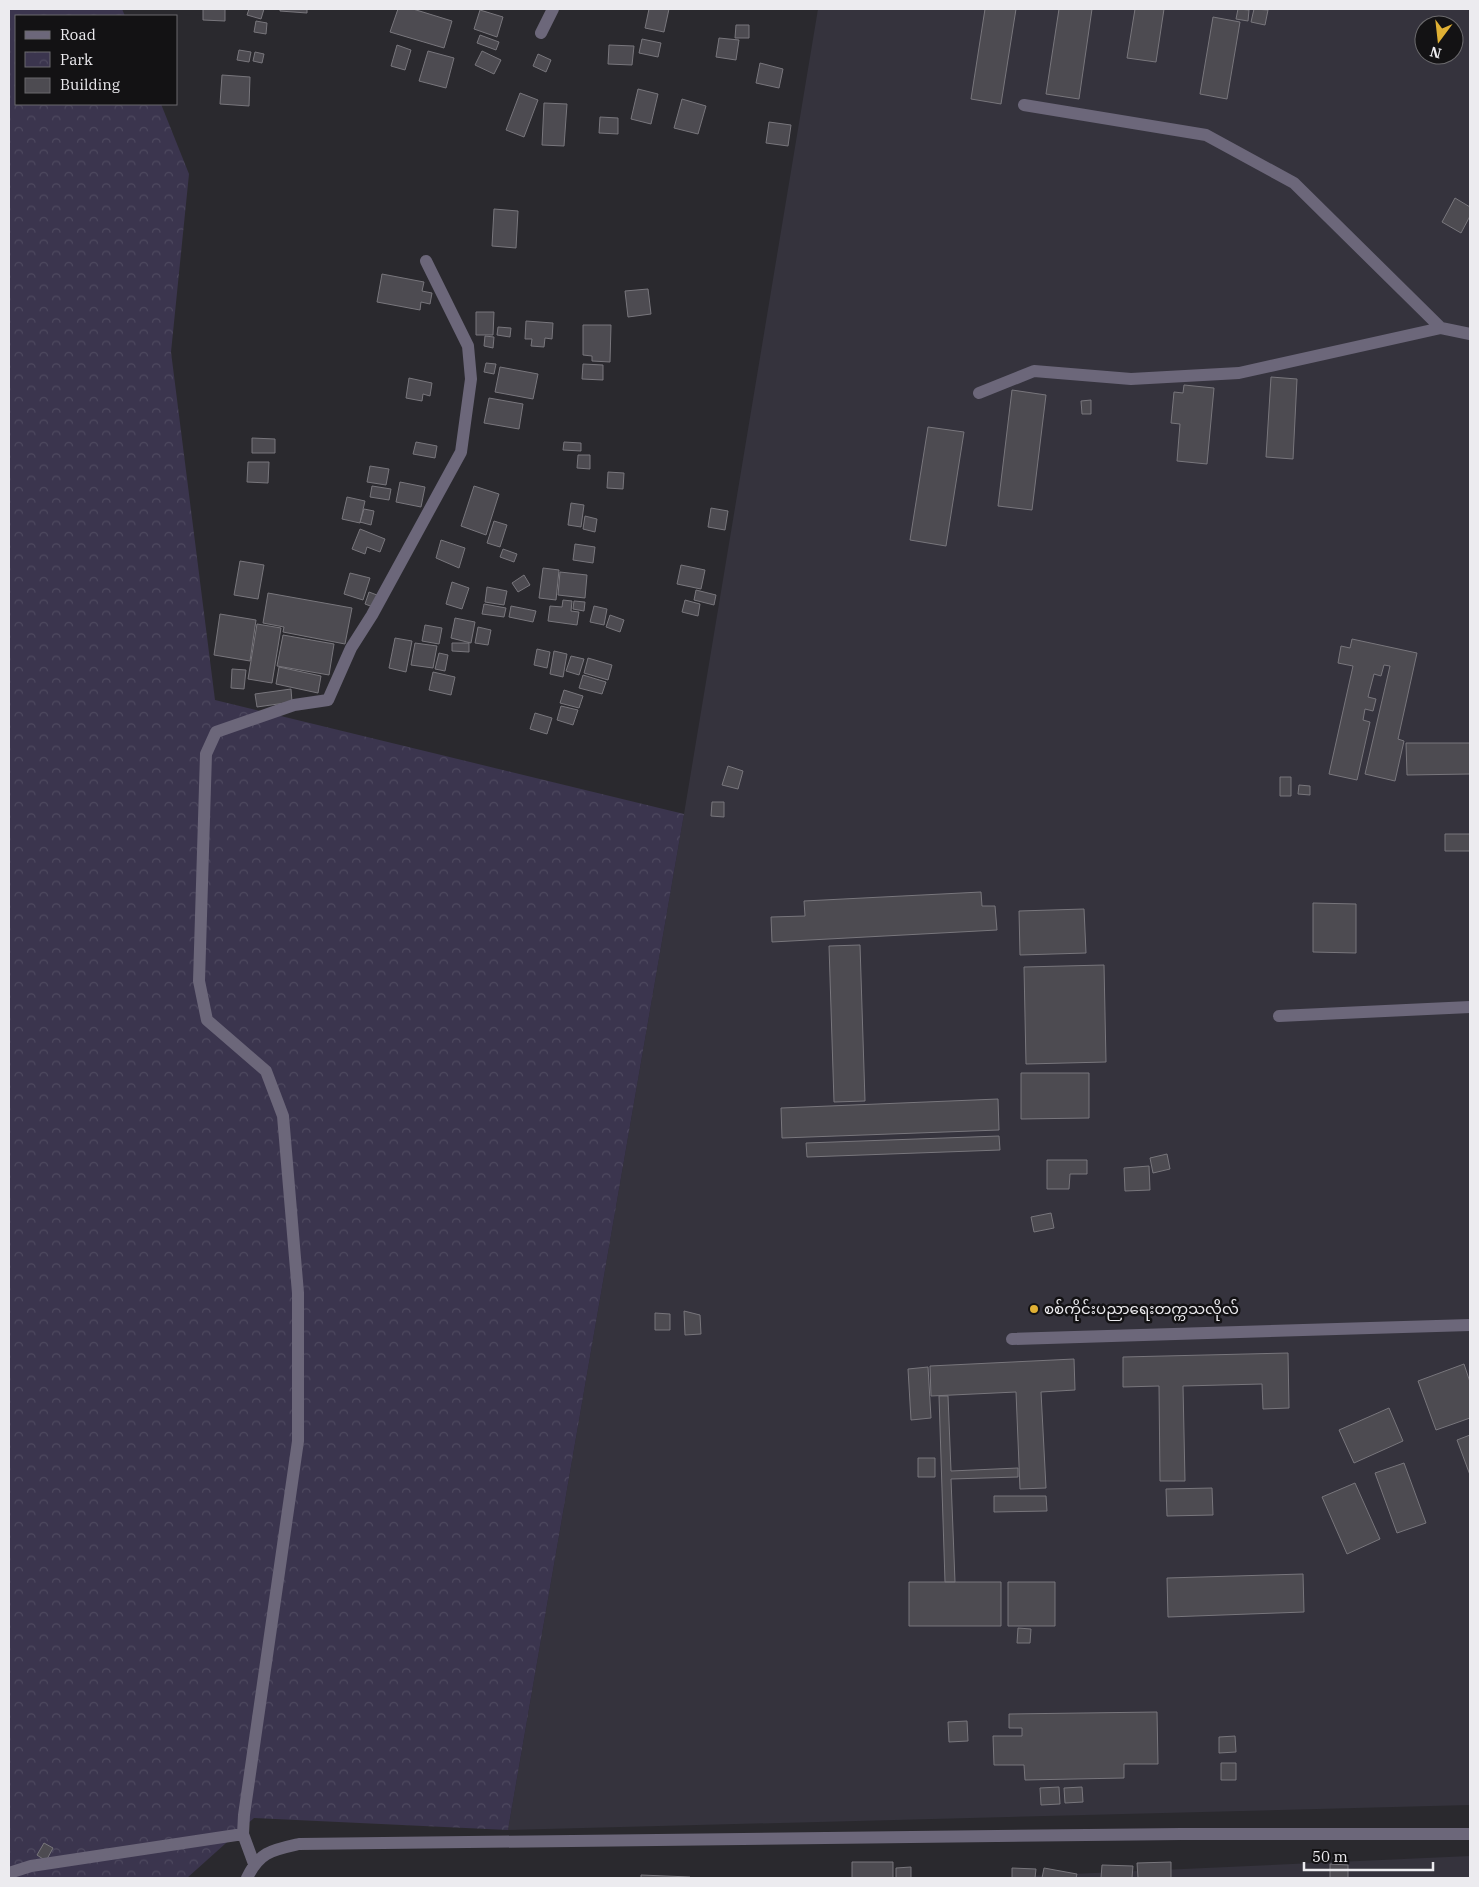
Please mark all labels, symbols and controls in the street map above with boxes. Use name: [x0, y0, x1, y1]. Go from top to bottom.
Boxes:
legend: [15, 15, 178, 105]
north arrow: [1414, 15, 1464, 65]
text: Road: [60, 25, 96, 44]
text: N: [1428, 42, 1443, 63]
text: Park: [60, 50, 93, 69]
text: Building: [60, 75, 120, 94]
place label: စစ်ကိုင်းပညာရေးတက္ကသလိုလ်: [1044, 1299, 1239, 1321]
marker: စစ်ကိုင်းပညာရေးတက္ကသလိုလ်: [1028, 1303, 1040, 1315]
scale bar: [1304, 1840, 1433, 1872]
text: 50 m: [1312, 1847, 1348, 1866]

